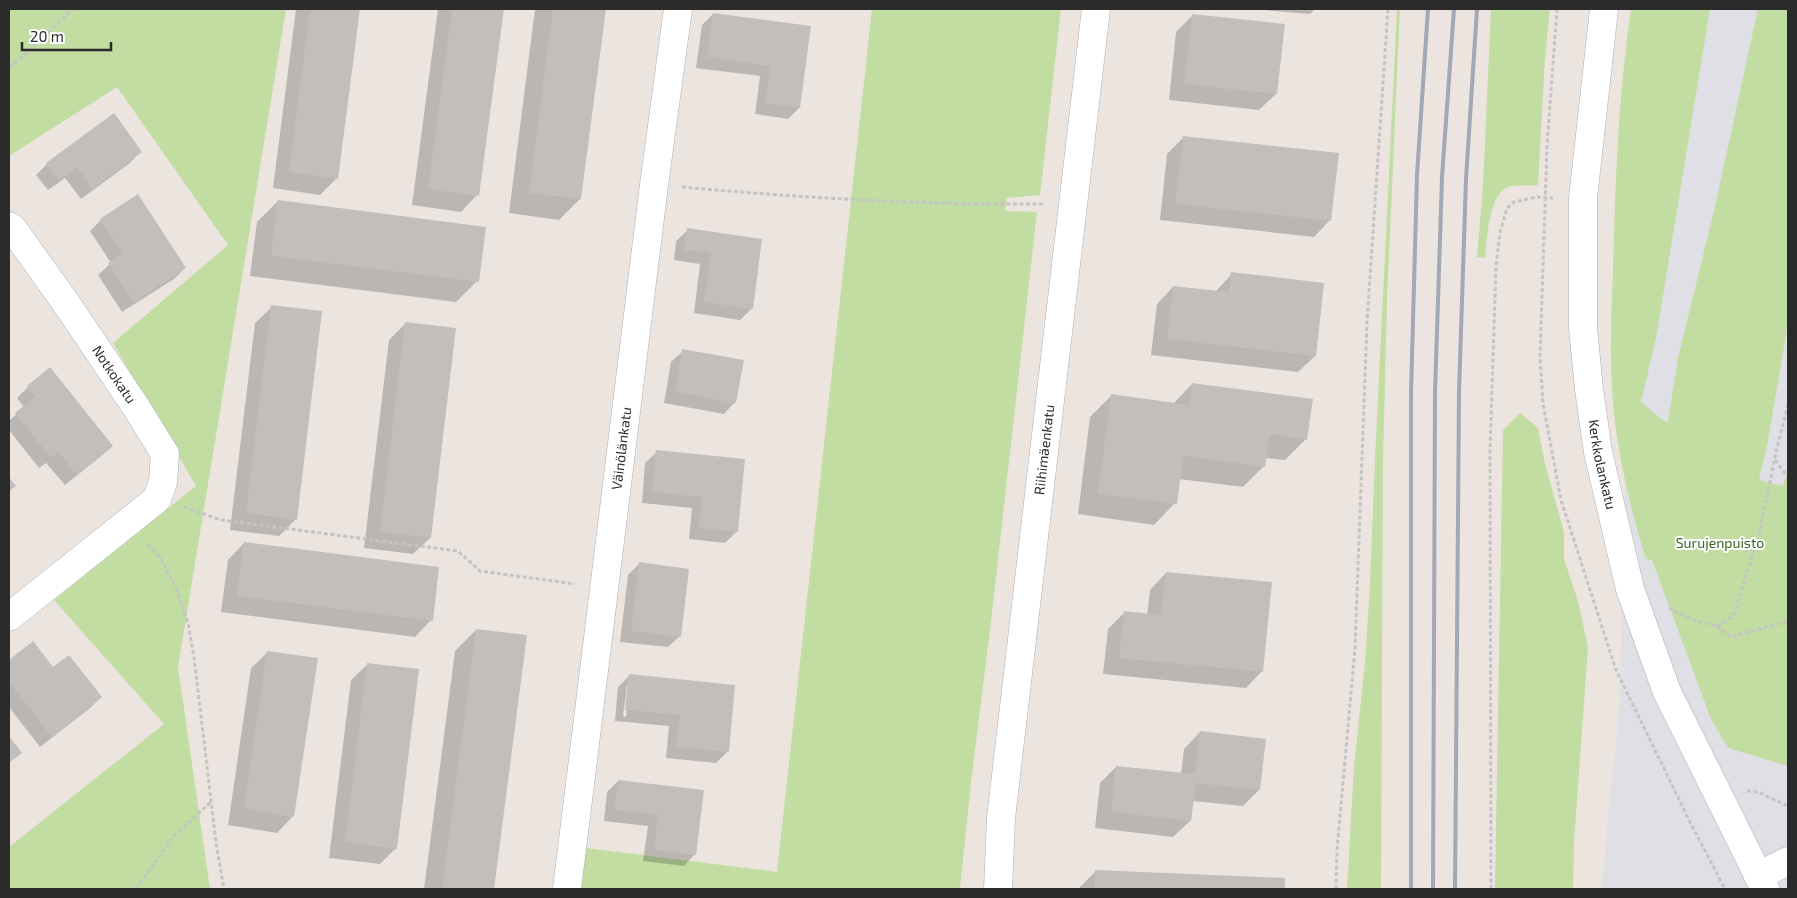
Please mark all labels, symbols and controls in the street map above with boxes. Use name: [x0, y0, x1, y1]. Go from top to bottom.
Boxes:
scale bar: [22, 20, 111, 52]
text: 20 m: [30, 27, 64, 45]
street label: Notkokatu: [89, 342, 140, 406]
street label: Riihimäenkatu: [1030, 403, 1058, 496]
street label: Väinölänkatu: [607, 406, 635, 491]
street label: Kerkkolankatu: [1585, 418, 1620, 511]
park label: Surujenpuisto: [1676, 534, 1764, 551]

